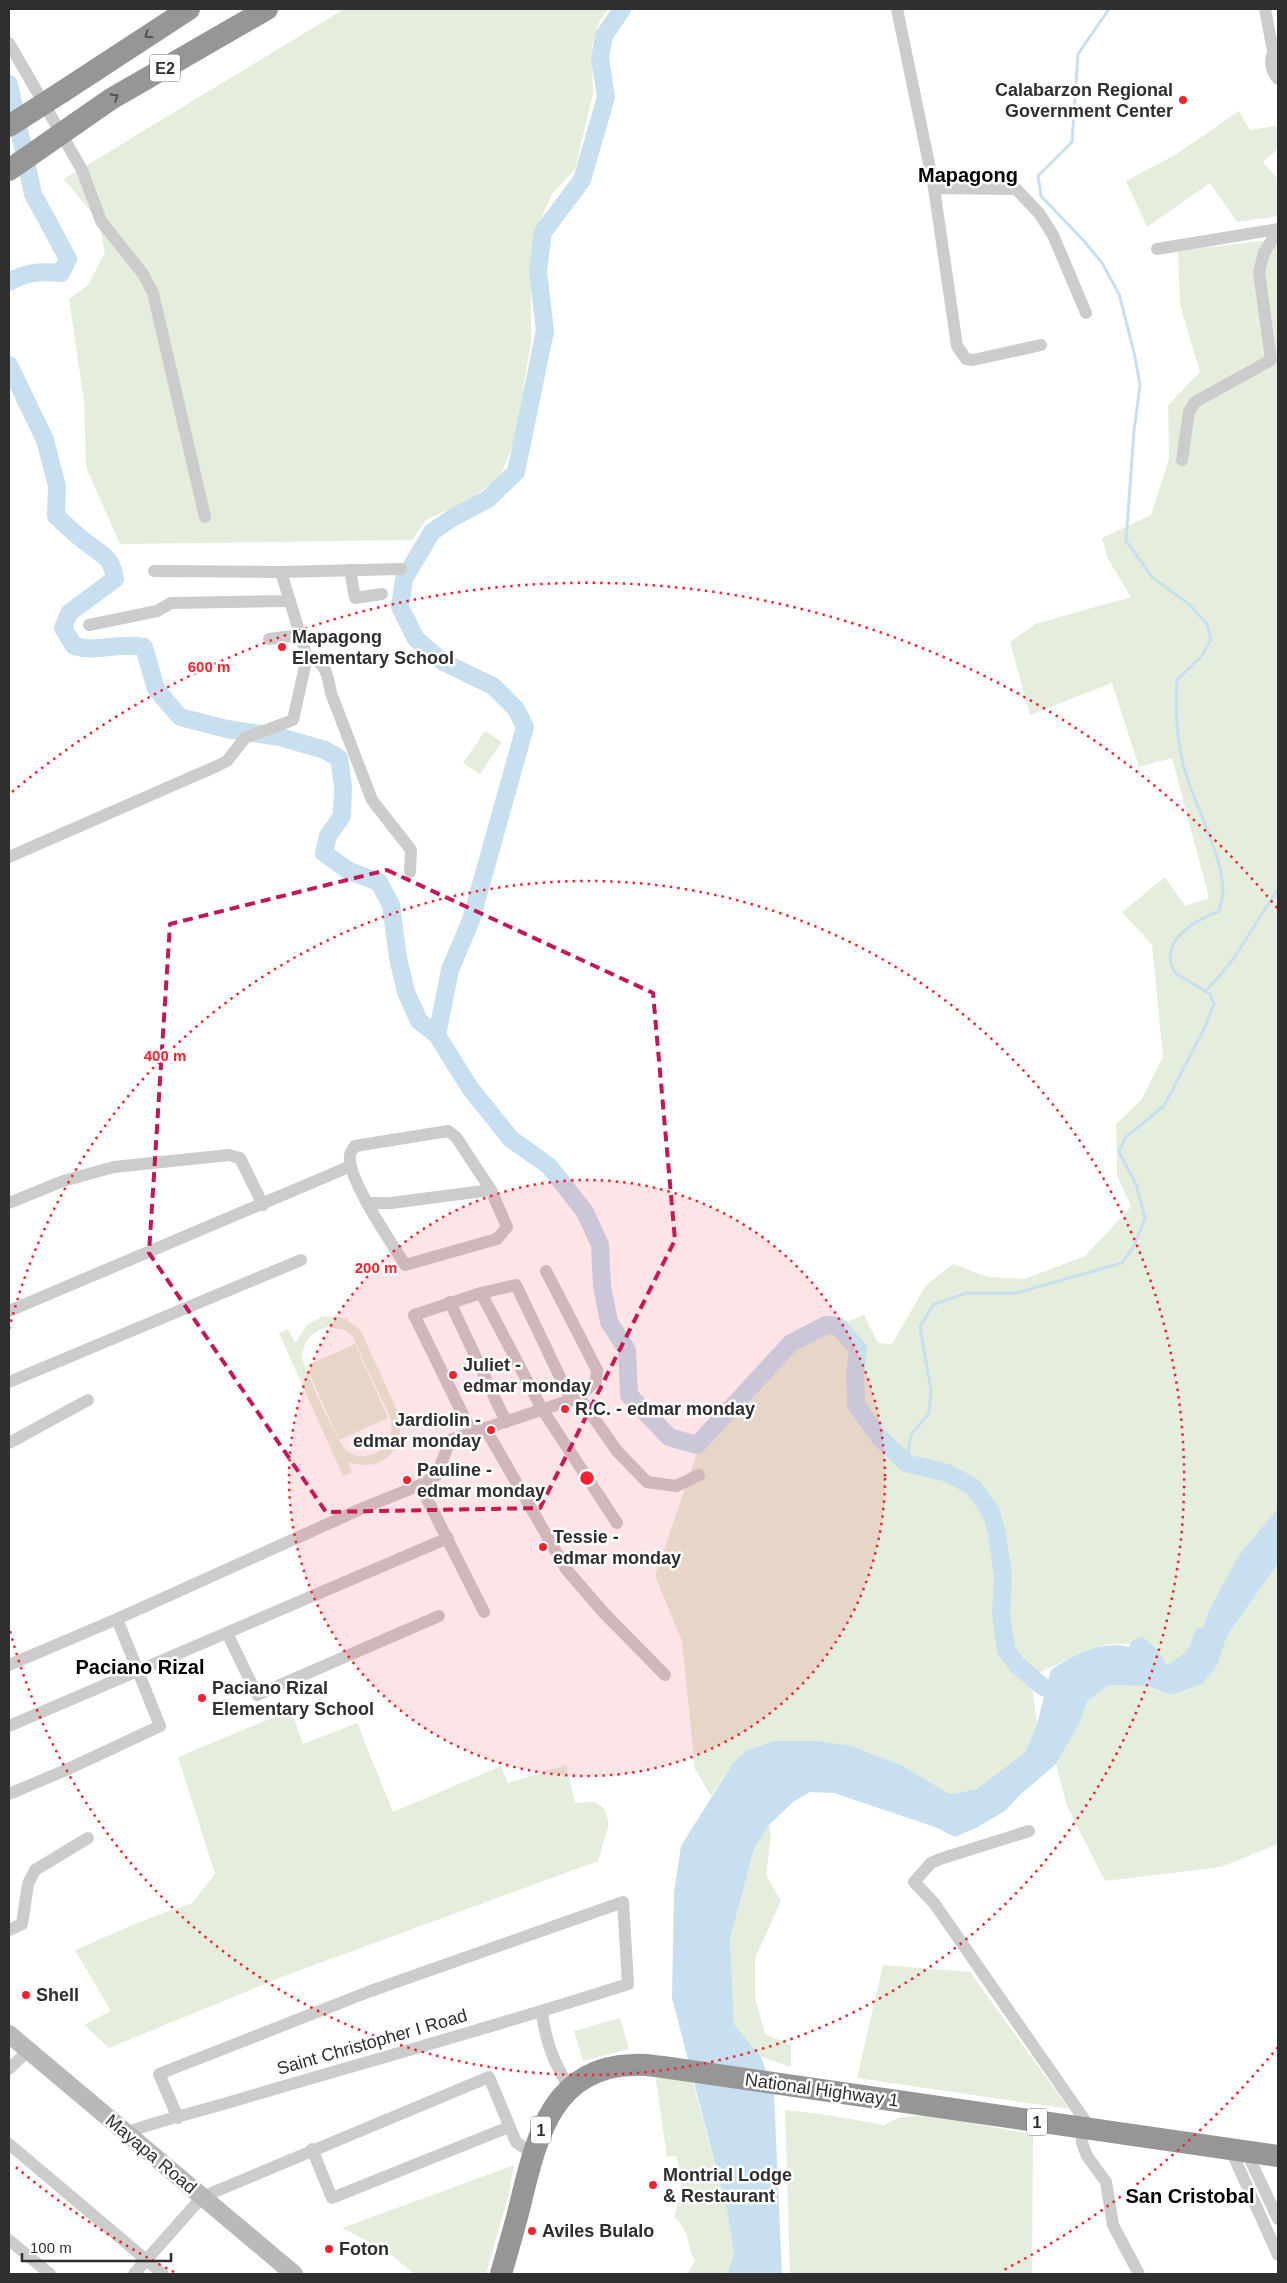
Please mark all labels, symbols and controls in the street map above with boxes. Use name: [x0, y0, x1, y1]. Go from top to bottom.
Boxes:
one-way arrow: [144, 29, 153, 39]
road number: E2: [150, 54, 180, 82]
place label: Calabarzon Regional Government Center: [995, 80, 1173, 121]
one-way arrow: [110, 93, 119, 103]
marker: Calabarzon Regional Government Center: [1177, 94, 1189, 106]
district label: Mapagong: [918, 164, 1018, 186]
place label: Mapagong Elementary School: [292, 627, 454, 668]
marker: Mapagong Elementary School: [276, 641, 288, 653]
text: 600 m: [188, 658, 230, 675]
text: 400 m: [144, 1047, 186, 1064]
text: 200 m: [355, 1259, 397, 1276]
place label: Juliet - edmar monday: [463, 1355, 591, 1396]
marker: Juliet - edmar monday: [447, 1369, 459, 1381]
place label: R.C. - edmar monday: [575, 1399, 755, 1419]
marker: R.C. - edmar monday: [559, 1403, 571, 1415]
place label: Jardiolin - edmar monday: [353, 1410, 481, 1451]
marker: Jardiolin - edmar monday: [485, 1424, 497, 1436]
place label: Pauline - edmar monday: [417, 1460, 545, 1501]
centre of rings: [578, 1469, 596, 1487]
marker: Pauline - edmar monday: [401, 1474, 413, 1486]
place label: Tessie - edmar monday: [553, 1527, 681, 1568]
marker: Tessie - edmar monday: [537, 1541, 549, 1553]
district label: Paciano Rizal: [76, 1656, 204, 1678]
place label: Paciano Rizal Elementary School: [212, 1678, 374, 1719]
marker: Paciano Rizal Elementary School: [196, 1692, 208, 1704]
place label: Shell: [36, 1985, 79, 2005]
marker: Shell: [20, 1989, 32, 2001]
street label: Saint Christopher I Road: [275, 2005, 469, 2079]
street label: National Highway 1: [744, 2069, 900, 2111]
road number: 1: [1027, 2108, 1047, 2136]
street label: Mayapa Road: [102, 2110, 200, 2198]
road number: 1: [531, 2116, 551, 2144]
place label: Montrial Lodge & Restaurant: [663, 2165, 792, 2206]
marker: Montrial Lodge & Restaurant: [647, 2179, 659, 2191]
district label: San Cristobal: [1126, 2185, 1254, 2207]
place label: Aviles Bulalo: [542, 2221, 654, 2241]
marker: Aviles Bulalo: [526, 2225, 538, 2237]
scale bar: [22, 2230, 171, 2262]
text: 100 m: [30, 2239, 72, 2256]
place label: Foton: [339, 2239, 389, 2259]
marker: Foton: [323, 2243, 335, 2255]

